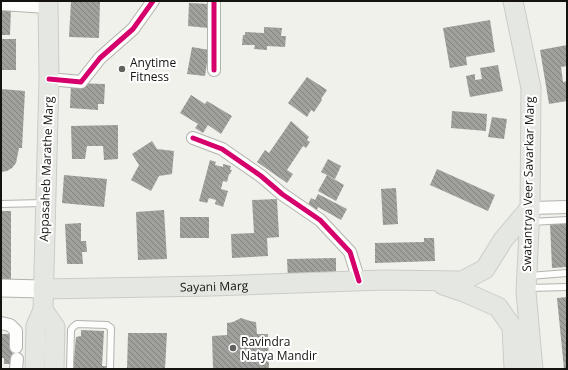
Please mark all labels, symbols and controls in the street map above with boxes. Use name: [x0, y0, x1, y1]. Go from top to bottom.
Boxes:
place label: Anytime Fitness: [130, 54, 176, 85]
marker: Anytime Fitness: [117, 64, 127, 74]
street label: Appasaheb Marathe Marg: [35, 96, 57, 242]
street label: Swatantrya Veer Savarkar Marg: [518, 96, 538, 272]
street label: Sayani Marg: [180, 276, 249, 295]
place label: Ravindra Natya Mandir: [241, 333, 317, 364]
marker: Ravindra Natya Mandir: [228, 343, 238, 353]

